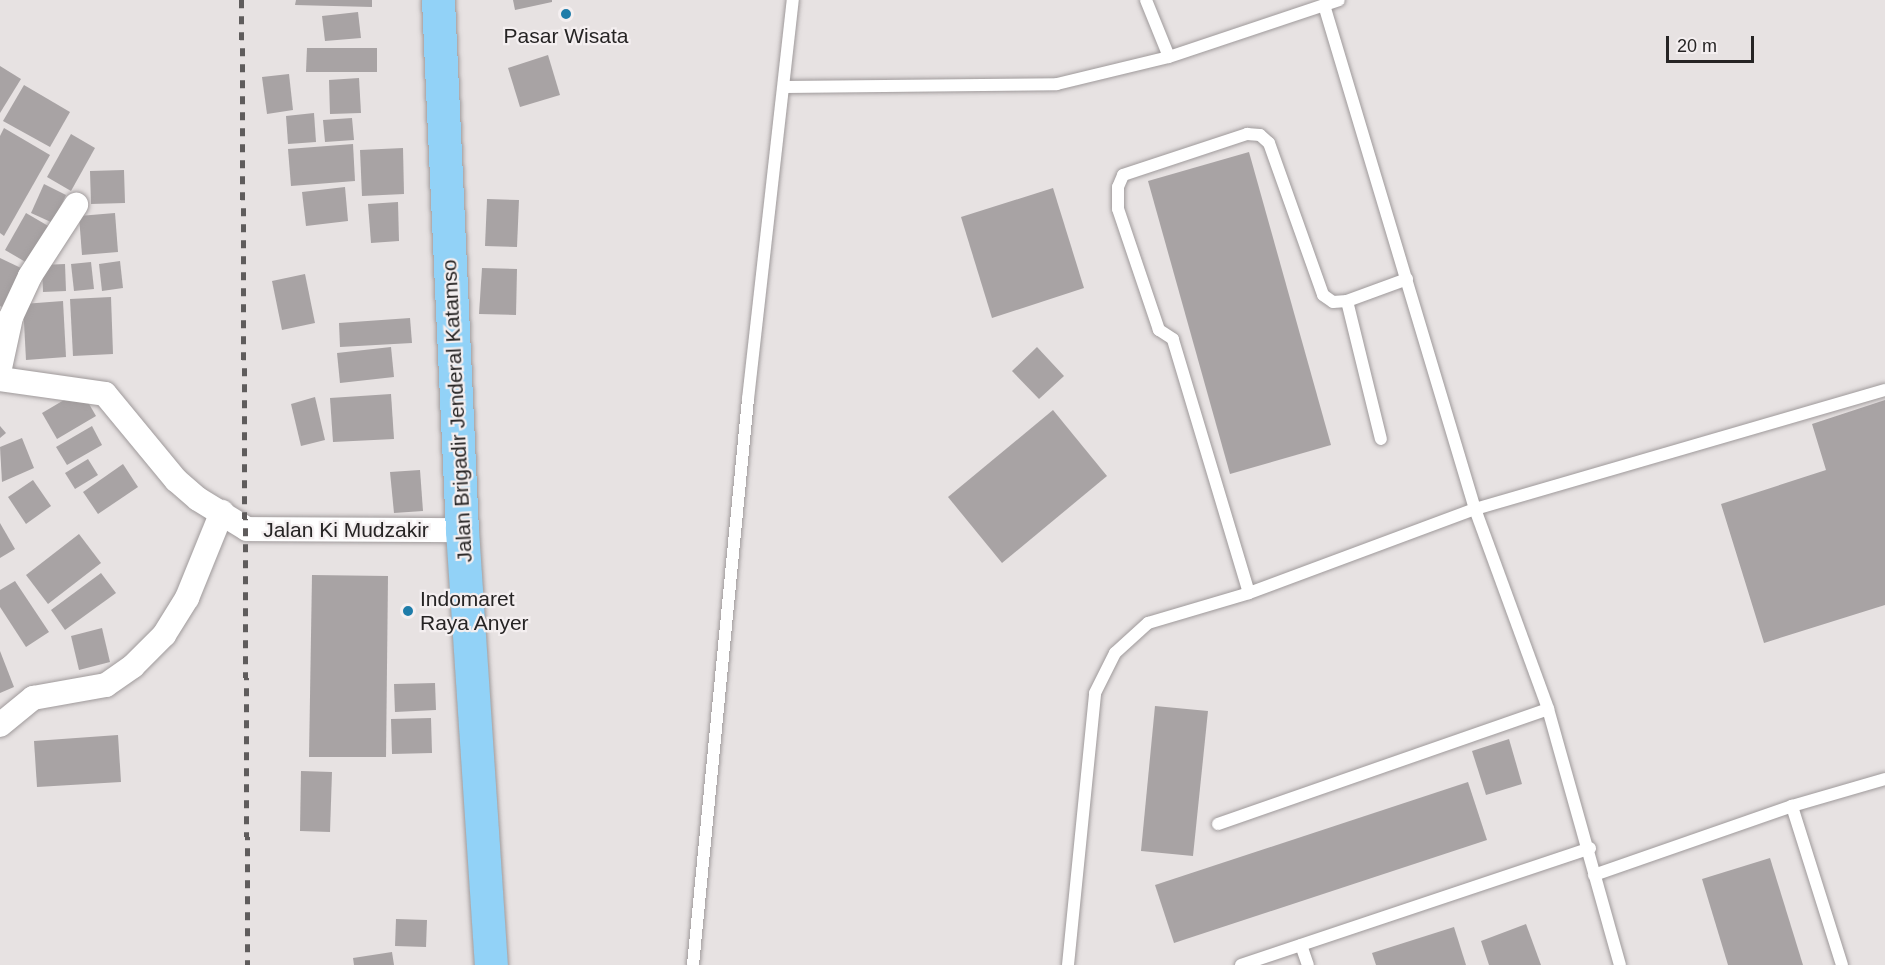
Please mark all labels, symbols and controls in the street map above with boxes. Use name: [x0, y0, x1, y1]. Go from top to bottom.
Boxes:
marker: Pasar Wisata: [559, 7, 573, 21]
place label: Pasar Wisata: [504, 23, 628, 49]
scale bar: [1669, 24, 1758, 62]
text: 20 m: [1677, 36, 1717, 56]
street label: Jalan Brigadir Jenderal Katamso: [436, 259, 478, 563]
street label: Jalan Ki Mudzakir: [263, 517, 429, 543]
place label: Indomaret Raya Anyer: [420, 586, 530, 636]
marker: Indomaret Raya Anyer: [401, 604, 415, 618]

